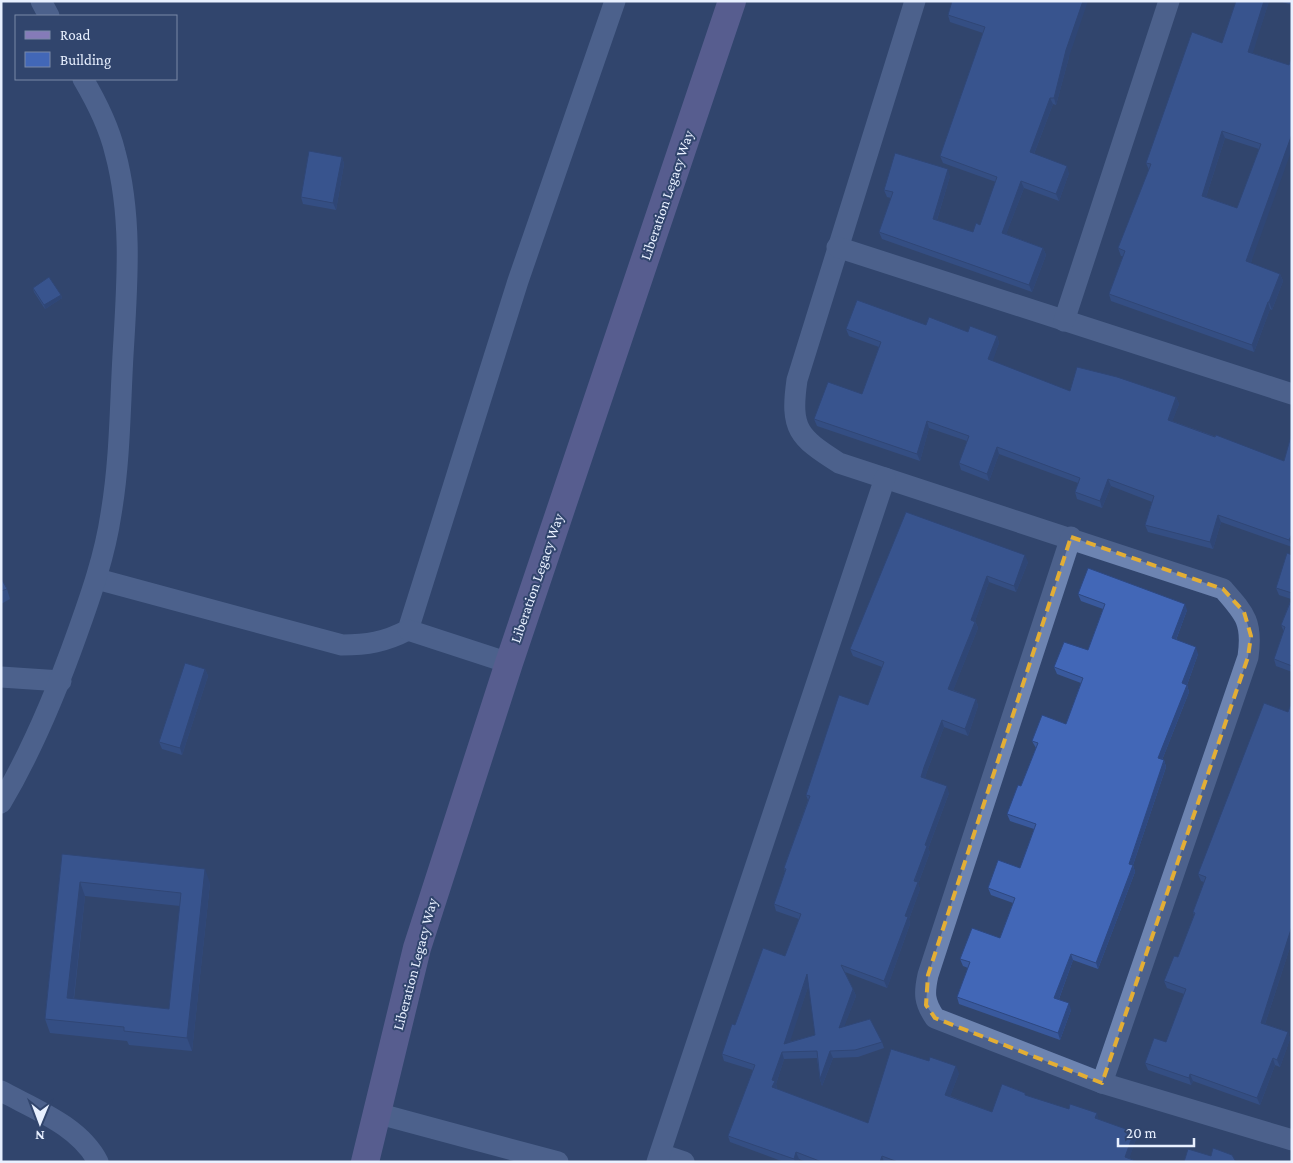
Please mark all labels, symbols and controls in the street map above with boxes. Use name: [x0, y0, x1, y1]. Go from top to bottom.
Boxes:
legend: [15, 15, 178, 80]
text: Road: [60, 27, 91, 43]
text: Building: [60, 52, 111, 69]
street label: Liberation Legacy Way: [637, 128, 698, 262]
street label: Liberation Legacy Way: [507, 511, 568, 645]
street label: Liberation Legacy Way: [390, 896, 441, 1032]
north arrow: [15, 1098, 65, 1148]
scale bar: [1118, 1116, 1194, 1148]
text: 20 m: [1126, 1125, 1157, 1141]
text: N: [34, 1128, 45, 1144]

